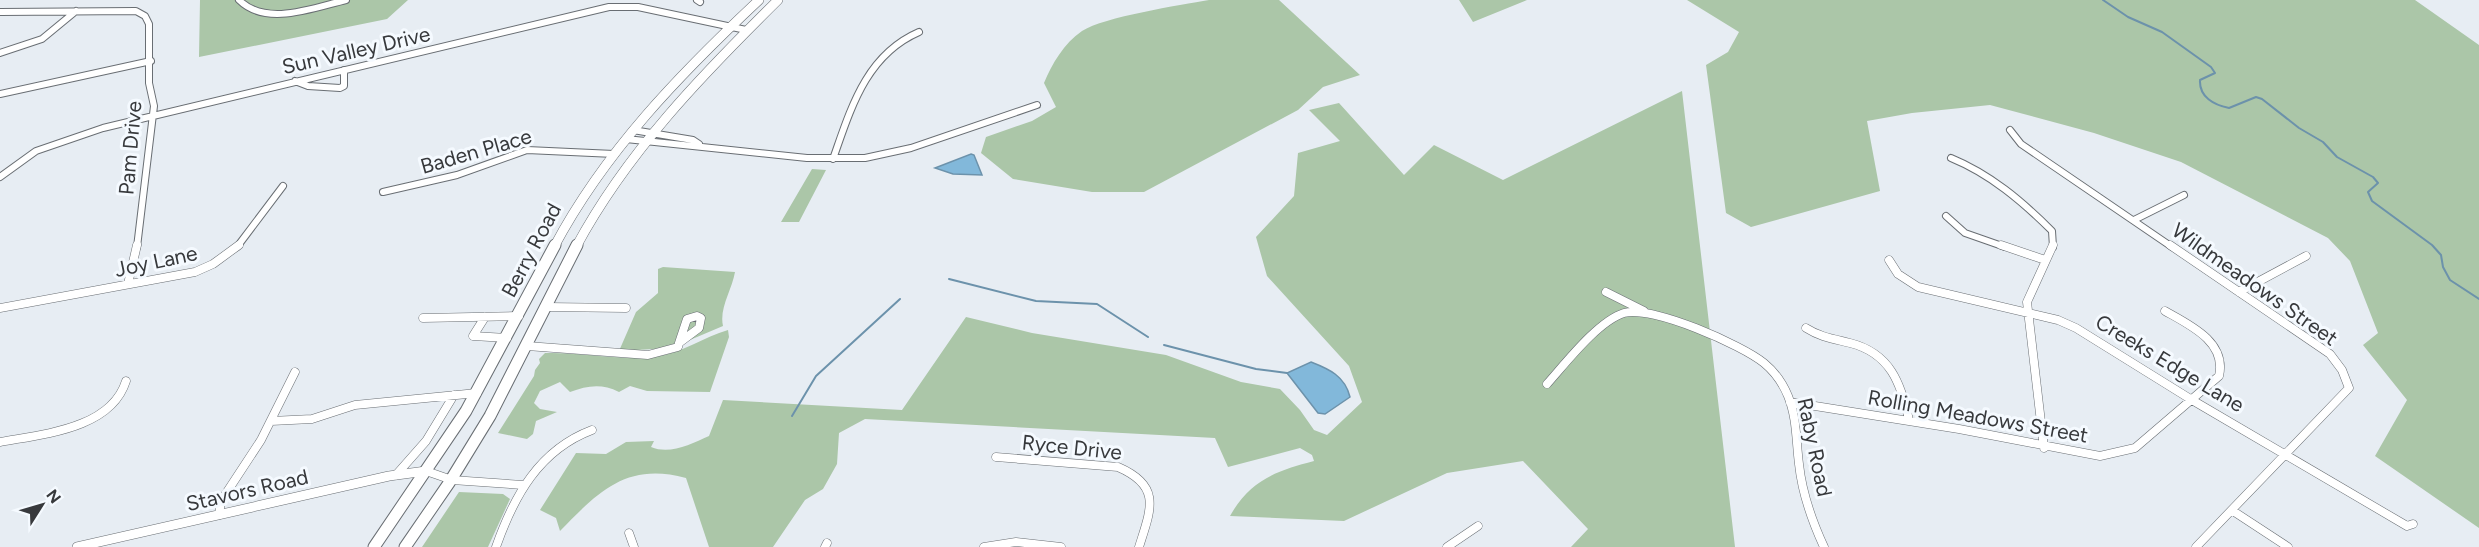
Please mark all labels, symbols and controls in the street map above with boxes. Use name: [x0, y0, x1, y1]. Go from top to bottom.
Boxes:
street label: Sun Valley Drive: [280, 21, 432, 79]
street label: Pam Drive: [113, 100, 147, 196]
street label: Baden Place: [417, 123, 535, 179]
street label: Berry Road: [496, 199, 566, 301]
street label: Wildmeadows Street: [2167, 217, 2343, 351]
street label: Joy Lane: [112, 240, 200, 282]
street label: Creeks Edge Lane: [2091, 309, 2249, 417]
street label: Rolling Meadows Street: [1866, 384, 2090, 448]
street label: Raby Road: [1792, 395, 1838, 499]
street label: Ryce Drive: [1021, 429, 1123, 465]
street label: Stavors Road: [183, 464, 311, 516]
north arrow: [12, 475, 72, 535]
text: N: [42, 486, 65, 507]

